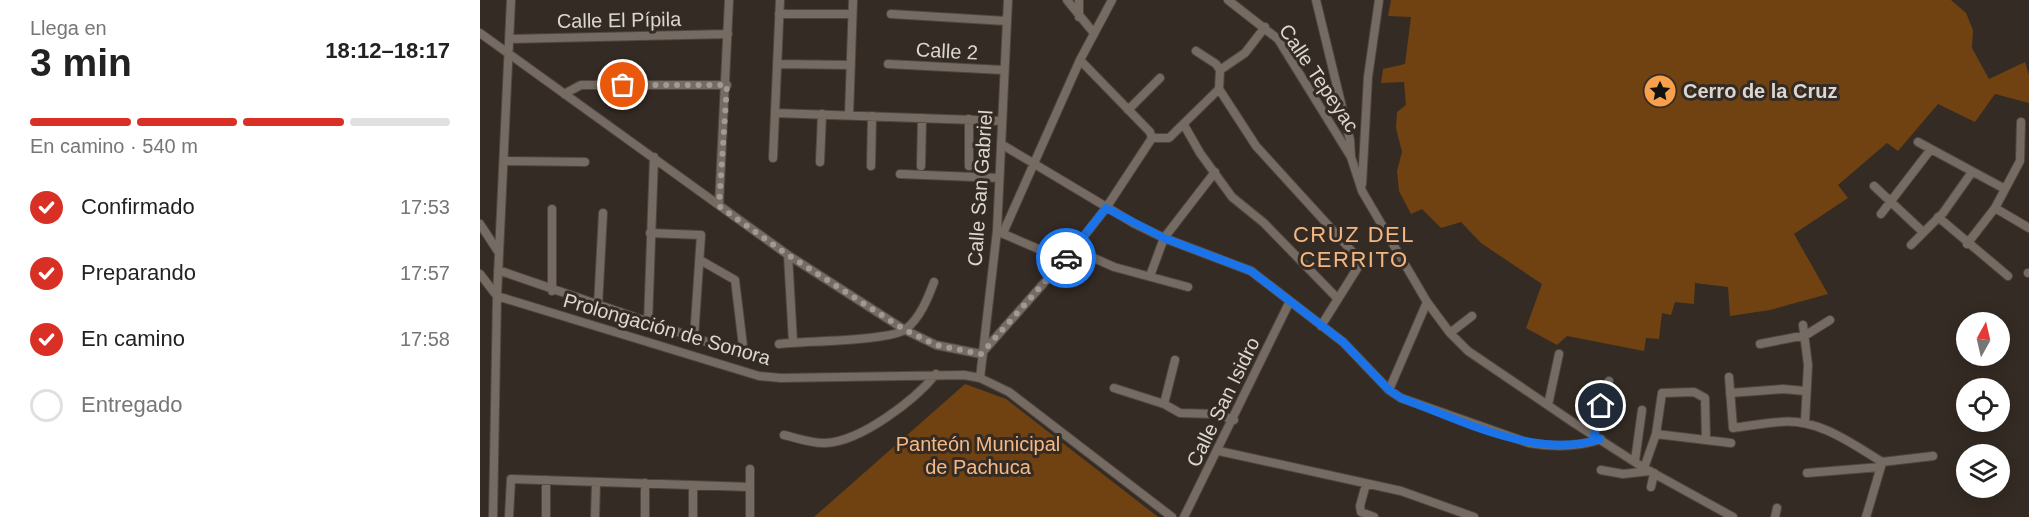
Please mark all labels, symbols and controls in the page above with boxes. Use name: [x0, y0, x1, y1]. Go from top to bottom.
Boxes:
street label: Calle El Pípila: [557, 8, 682, 32]
text: Llega en: [30, 17, 107, 39]
street label: Calle Tepeyac: [1275, 20, 1363, 136]
text: 18:12–18:17: [325, 38, 450, 63]
street label: Calle 2: [915, 38, 979, 64]
text: 3 min: [30, 41, 132, 84]
pin: [597, 59, 648, 110]
icon: bag: [606, 68, 639, 101]
place icon: Cerro de la Cruz: [1642, 73, 1678, 109]
place label: Cerro de la Cruz: [1683, 80, 1837, 102]
street label: Calle San Gabriel: [964, 109, 996, 267]
text: En camino · 540 m: [30, 135, 198, 157]
icon: check: [30, 191, 63, 224]
text: Confirmado: [81, 194, 195, 219]
text: 17:53: [400, 196, 450, 218]
district label: CRUZ DEL CERRITO: [1293, 222, 1415, 272]
courier: [1036, 228, 1096, 288]
icon: car: [1050, 242, 1083, 275]
icon: check: [30, 257, 63, 290]
text: Preparando: [81, 260, 196, 285]
text: 17:57: [400, 262, 450, 284]
street label: Prolongación de Sonora: [561, 289, 774, 369]
north arrow: [1956, 312, 2010, 366]
map controls: [1956, 312, 2010, 498]
icon: check: [30, 323, 63, 356]
text: En camino: [81, 326, 185, 351]
text: 17:58: [400, 328, 450, 350]
street label: Calle San Isidro: [1182, 334, 1264, 470]
button: locate: [1956, 378, 2010, 432]
pin: [1575, 380, 1626, 431]
icon: home: [1584, 389, 1617, 422]
text: Entregado: [81, 392, 183, 417]
park label: Panteón Municipal de Pachuca: [896, 433, 1060, 478]
button: layers: [1956, 444, 2010, 498]

